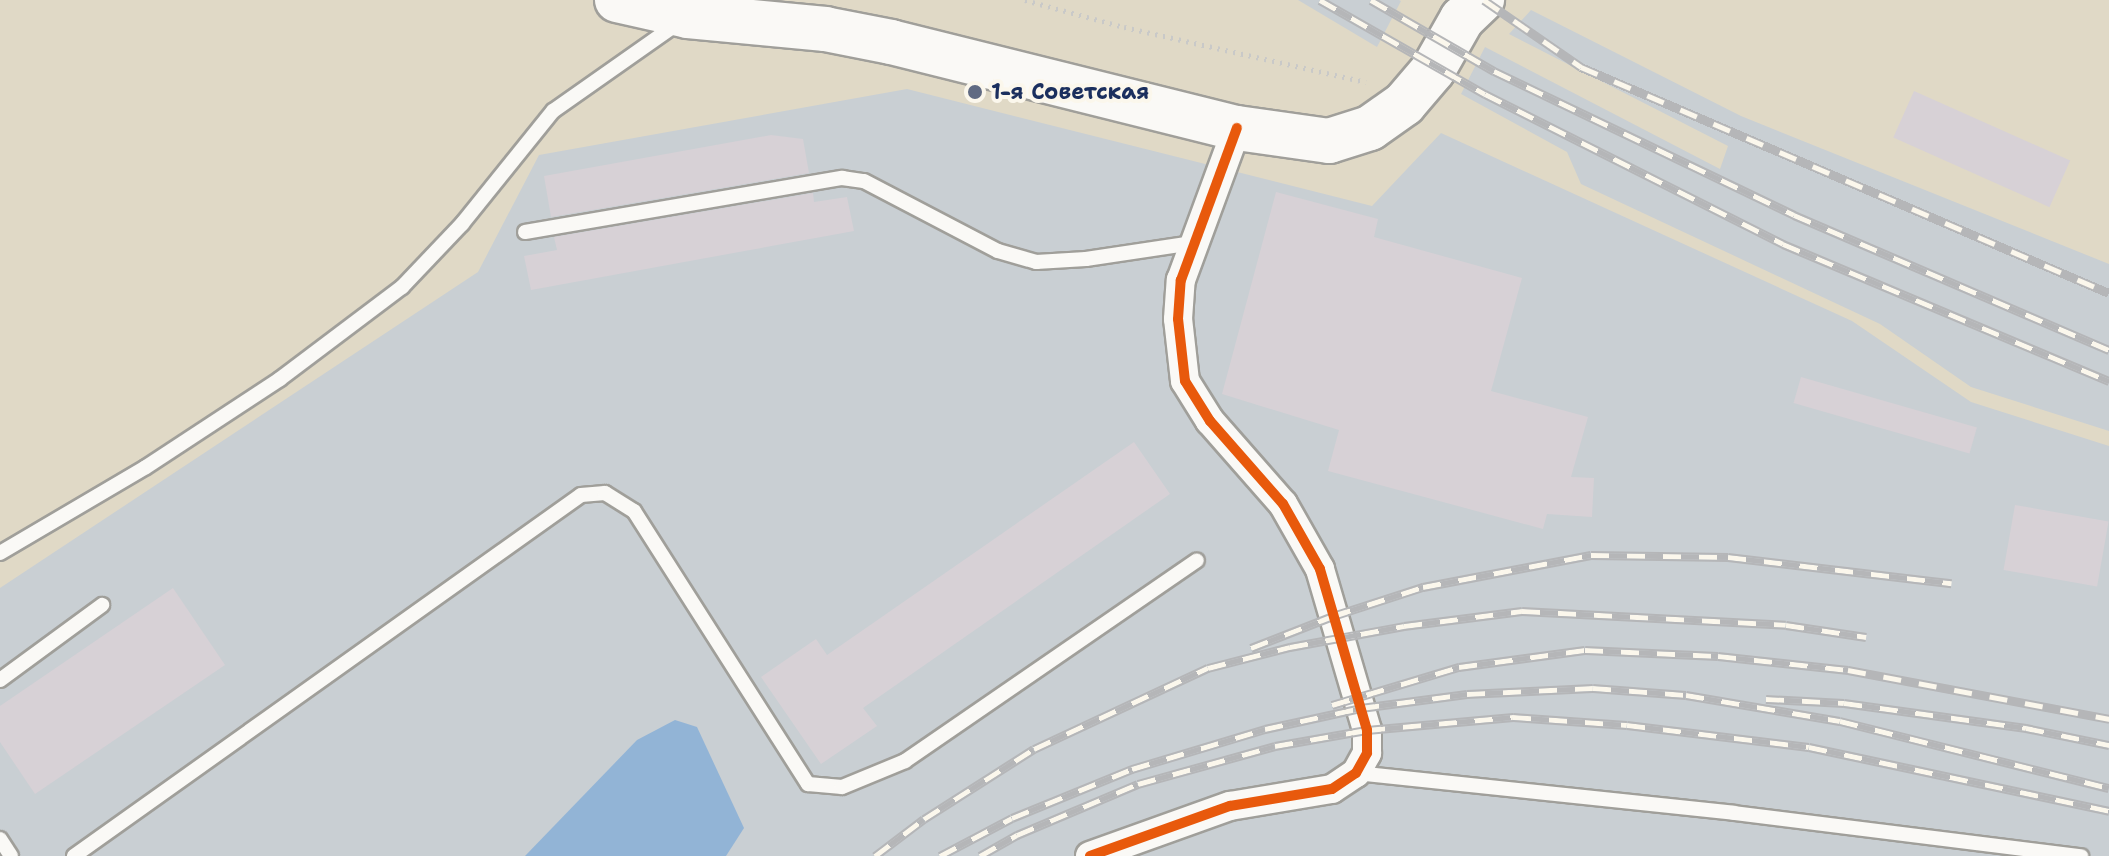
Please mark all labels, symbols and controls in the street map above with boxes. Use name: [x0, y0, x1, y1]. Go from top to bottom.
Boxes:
place label: 1-я Советская: [991, 79, 1149, 105]
marker: 1-я Советская: [966, 83, 984, 101]

